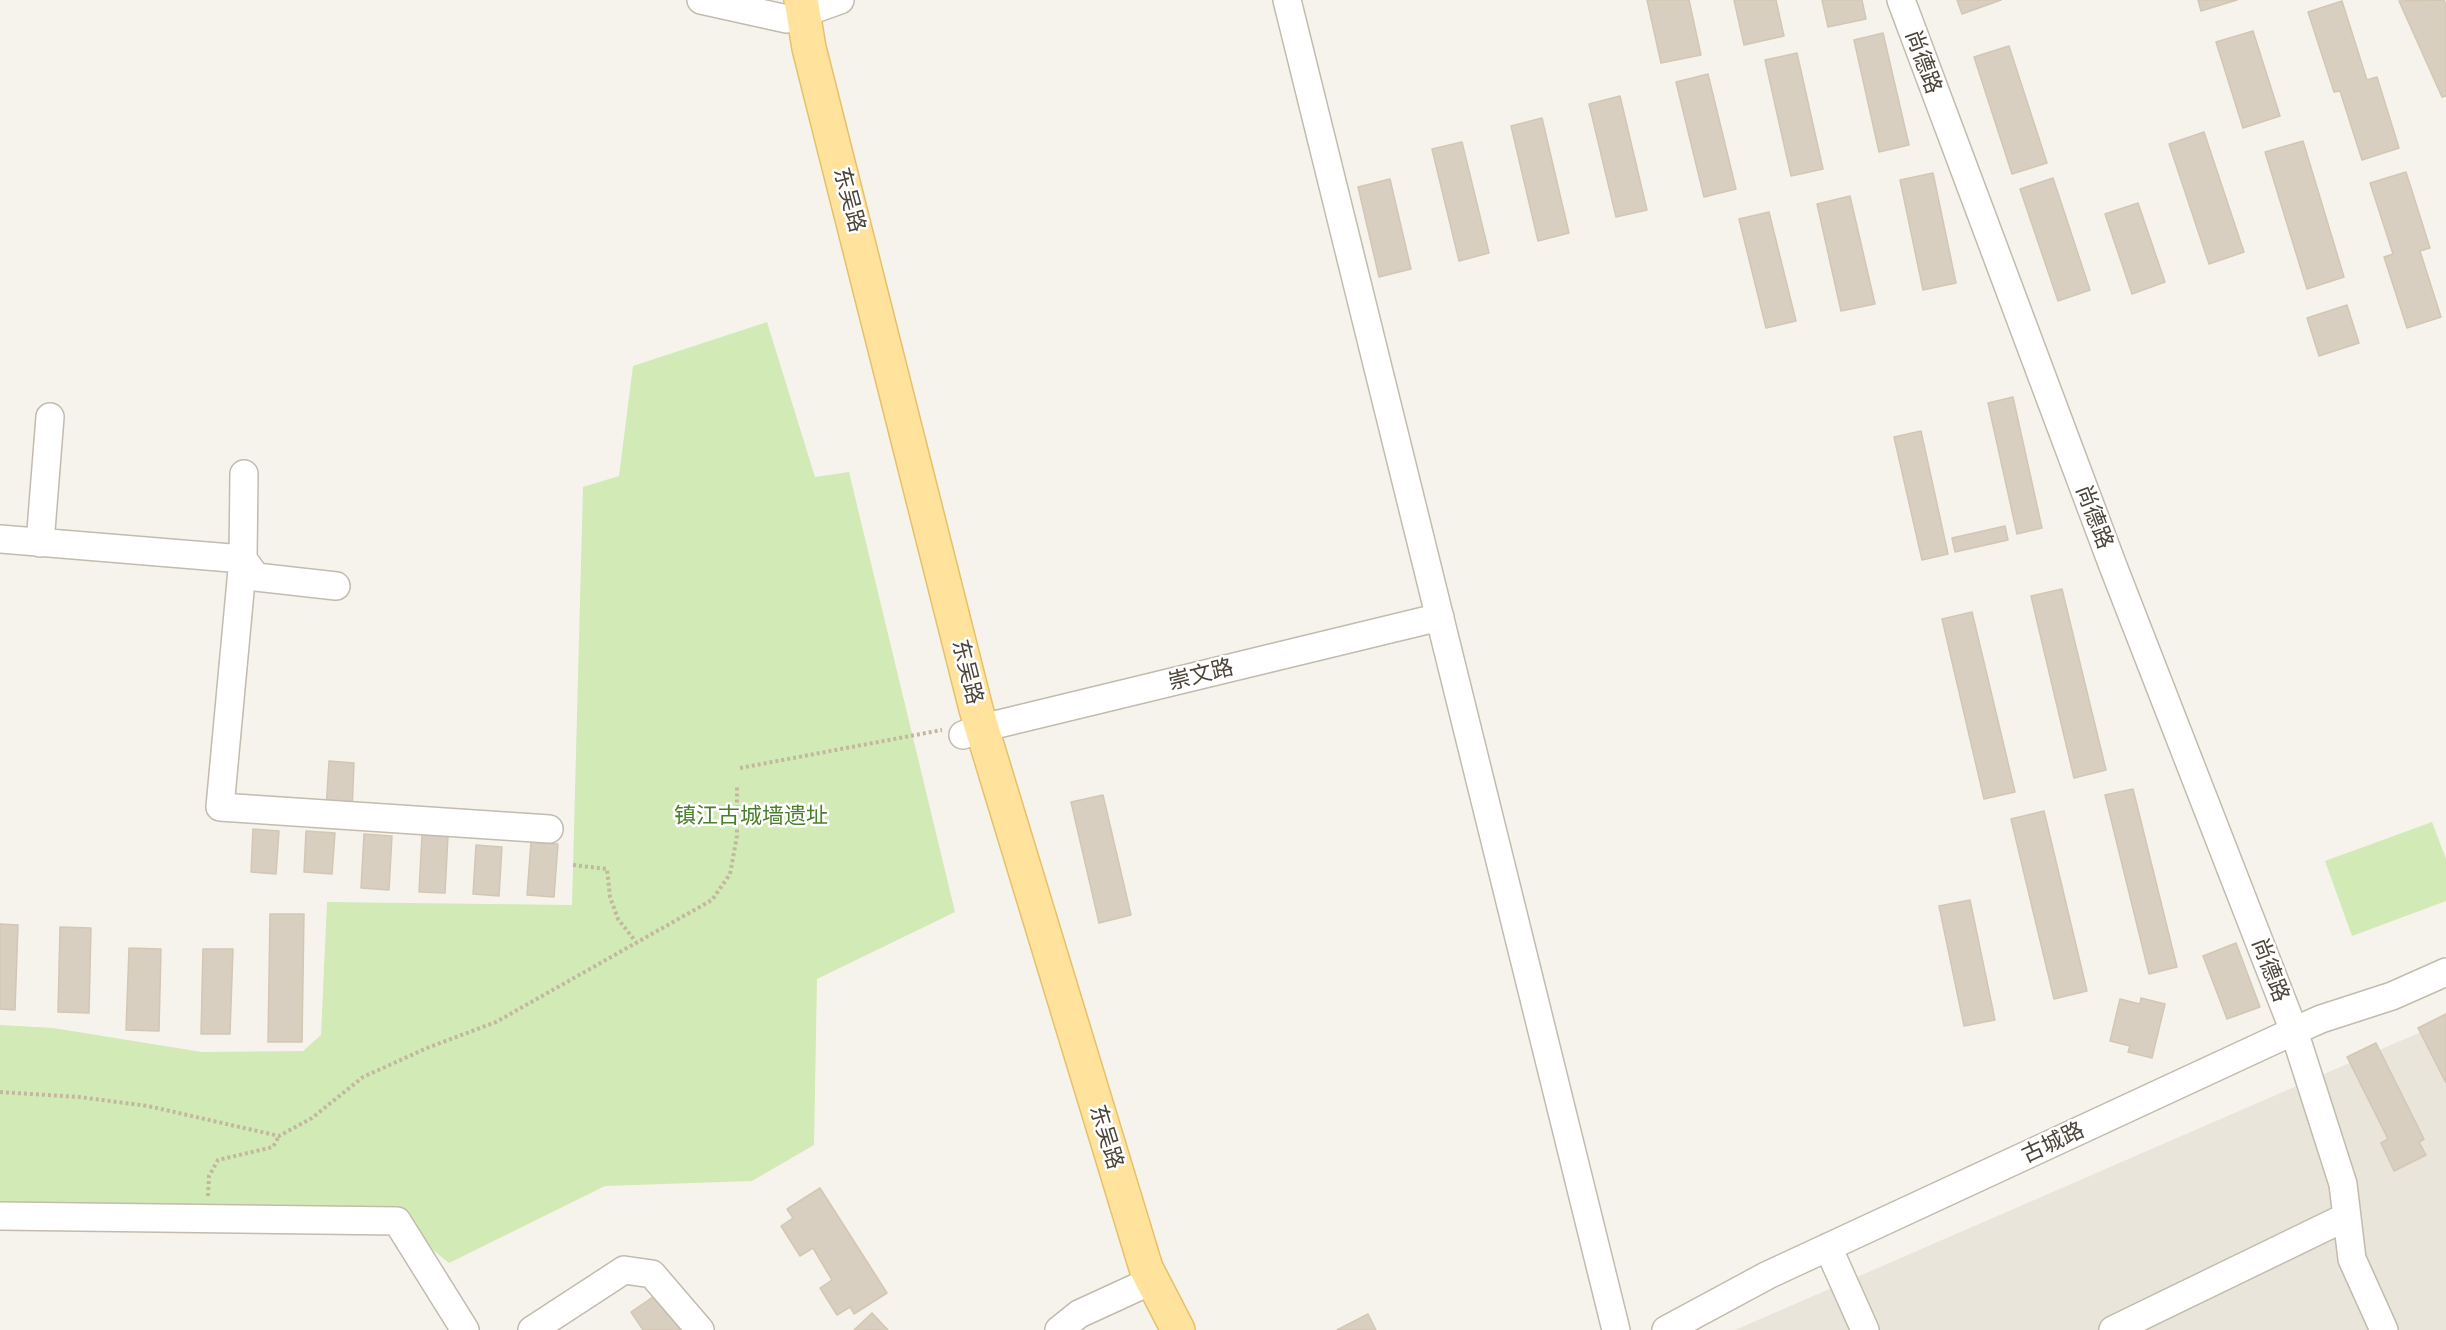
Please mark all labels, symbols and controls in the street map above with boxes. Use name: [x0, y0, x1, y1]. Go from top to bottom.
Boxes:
street label: 尚德路: [1899, 26, 1947, 98]
street label: 东吴路: [828, 165, 870, 235]
street label: 尚德路: [2070, 481, 2118, 553]
street label: 东吴路: [946, 637, 988, 707]
street label: 崇文路: [1166, 654, 1236, 696]
park label: 镇江古城墙遗址: [674, 803, 828, 829]
street label: 尚德路: [2246, 934, 2294, 1006]
street label: 东吴路: [1084, 1102, 1128, 1172]
street label: 古城路: [2018, 1117, 2088, 1169]

